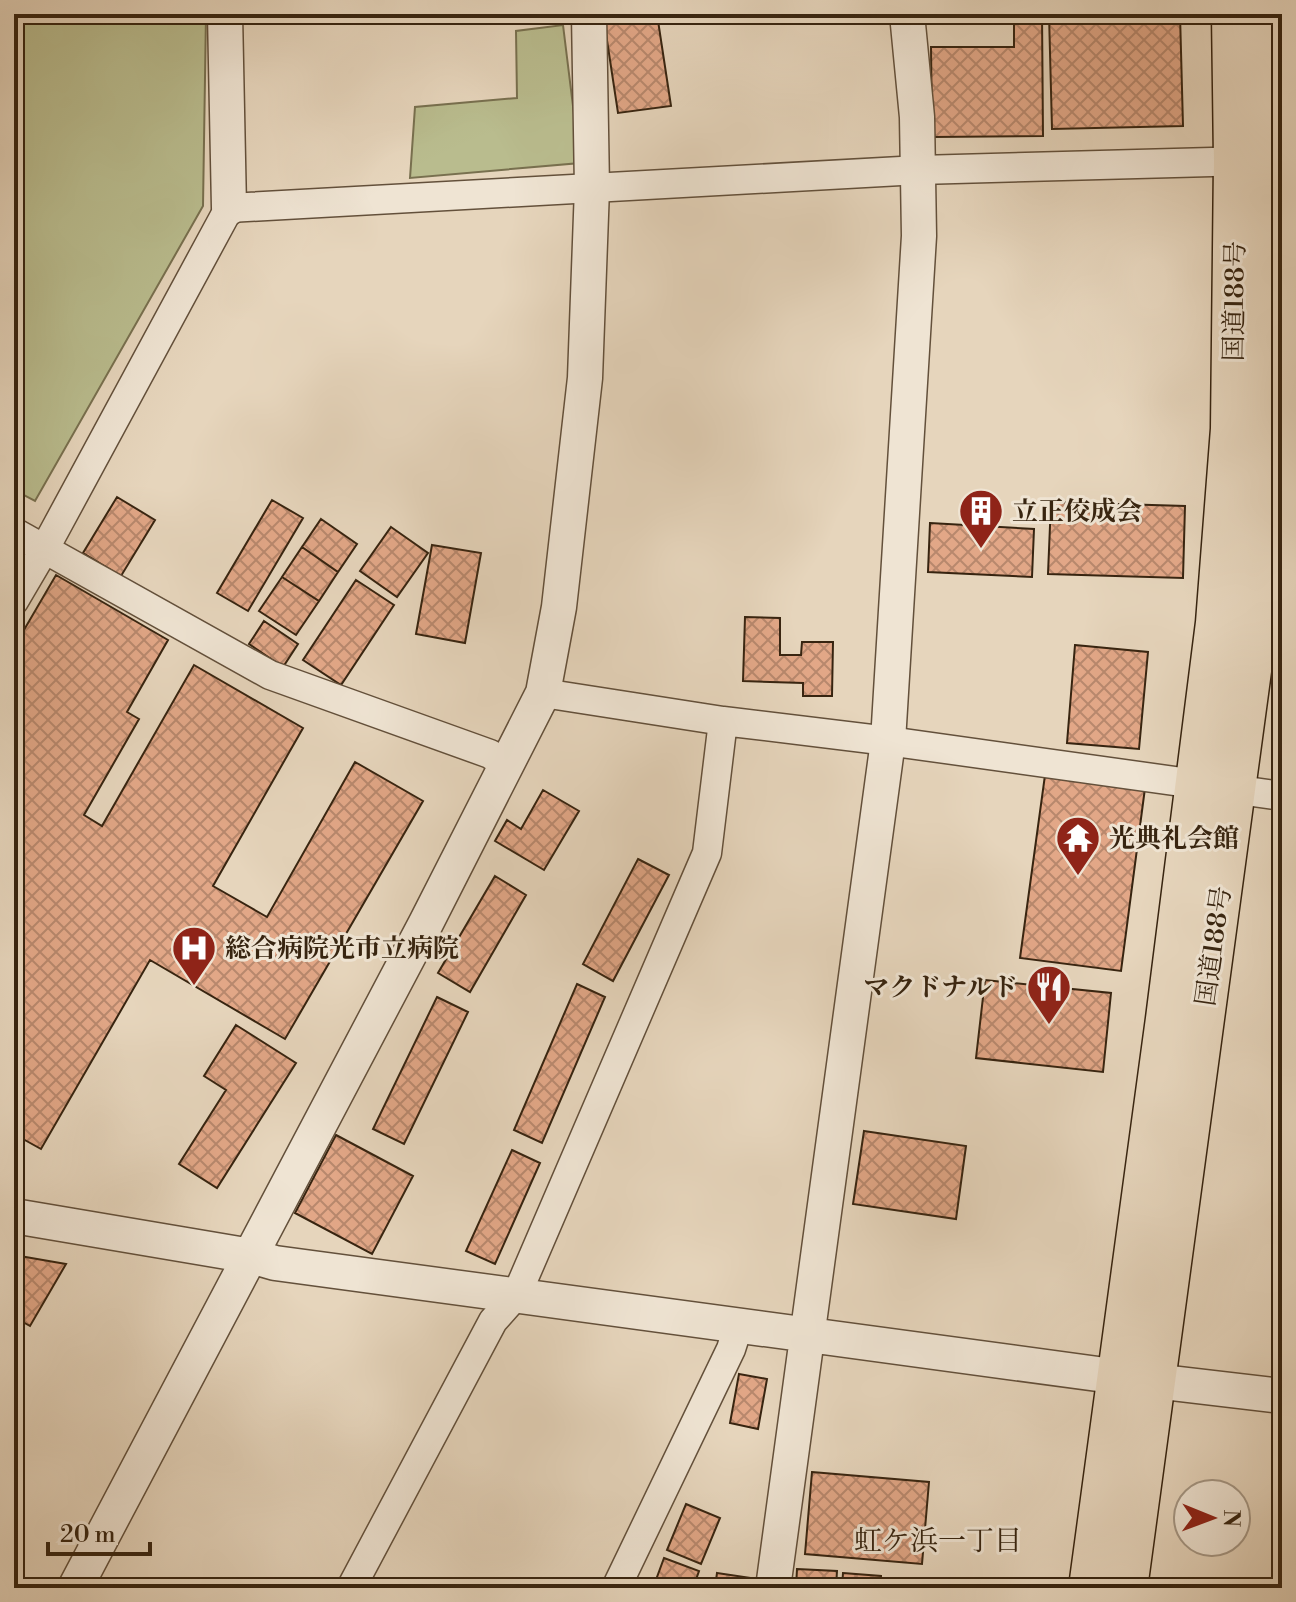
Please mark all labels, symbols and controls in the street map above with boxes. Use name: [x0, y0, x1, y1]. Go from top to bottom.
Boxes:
street label: 国道188号: [1218, 240, 1252, 362]
building icon: 立正佼成会: [957, 487, 1005, 550]
place label: 立正佼成会: [1012, 496, 1142, 528]
temple icon: 光典礼会館: [1054, 814, 1102, 877]
place label: 光典礼会館: [1109, 823, 1239, 855]
street label: 国道188号: [1190, 884, 1238, 1008]
hospital icon: 総合病院光市立病院: [170, 924, 218, 987]
place label: 総合病院光市立病院: [225, 933, 459, 965]
restaurant icon: マクドナルド: [1025, 963, 1073, 1026]
place label: マクドナルド: [863, 972, 1018, 1004]
north arrow: [1172, 1478, 1252, 1558]
scale bar: [48, 1506, 150, 1556]
text: N: [1217, 1509, 1244, 1528]
text: 20 m: [60, 1520, 116, 1550]
district label: 虹ケ浜一丁目: [854, 1524, 1022, 1559]

